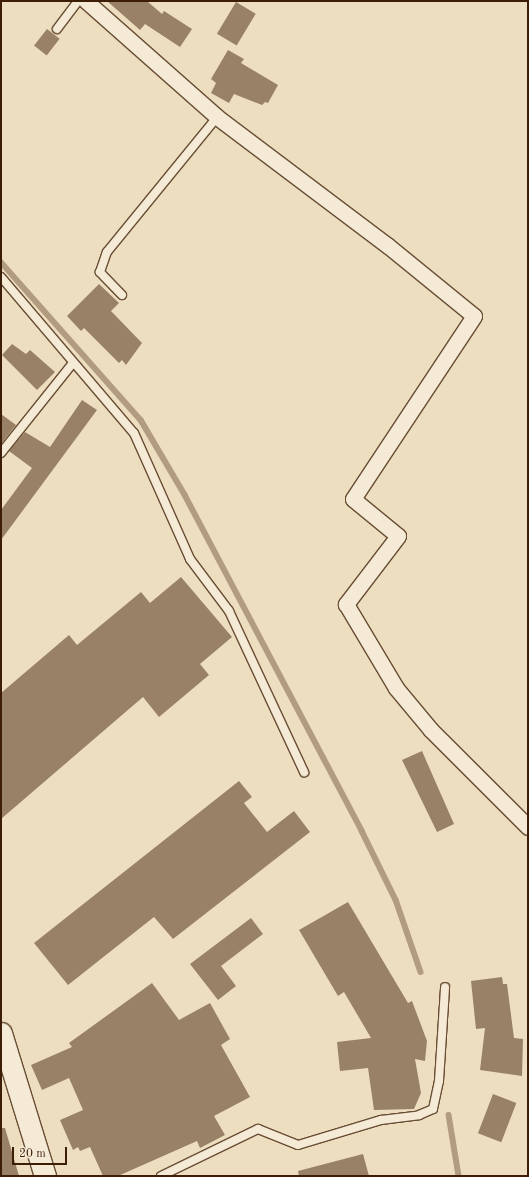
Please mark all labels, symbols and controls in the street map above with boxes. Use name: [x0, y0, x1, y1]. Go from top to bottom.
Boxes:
scale bar: [14, 1139, 69, 1165]
text: 20 m: [19, 1148, 46, 1160]

